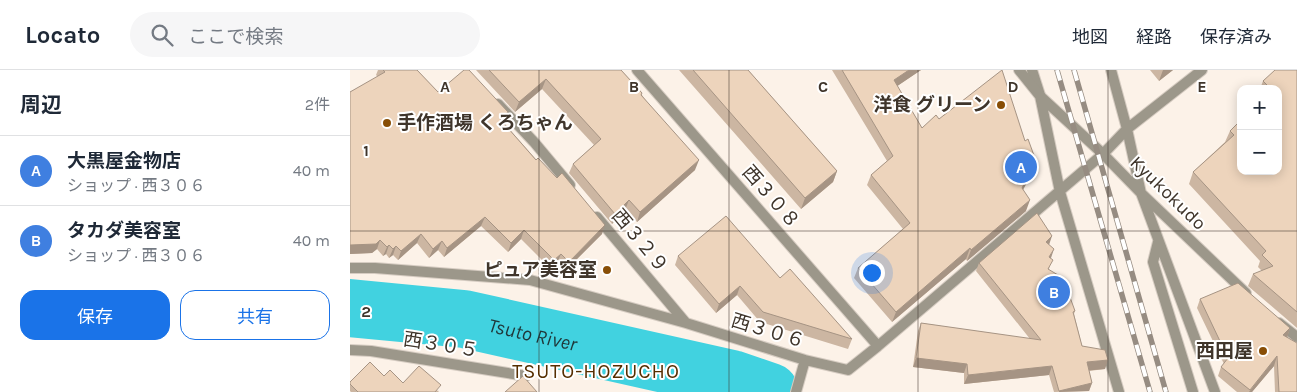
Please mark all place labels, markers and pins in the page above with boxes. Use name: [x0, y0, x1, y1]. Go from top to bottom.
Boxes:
place label: 洋食 グリーン: [873, 94, 991, 116]
marker: 洋食 グリーン: [995, 99, 1007, 111]
place label: 手作酒場 くろちゃん: [397, 112, 573, 134]
marker: 手作酒場 くろちゃん: [381, 117, 393, 129]
pin: A: [1005, 148, 1037, 186]
place label: ピュア美容室: [483, 259, 597, 281]
marker: ピュア美容室: [601, 264, 613, 276]
pin: B: [1038, 273, 1070, 311]
place label: 西田屋: [1196, 340, 1253, 362]
marker: 西田屋: [1257, 345, 1269, 357]

